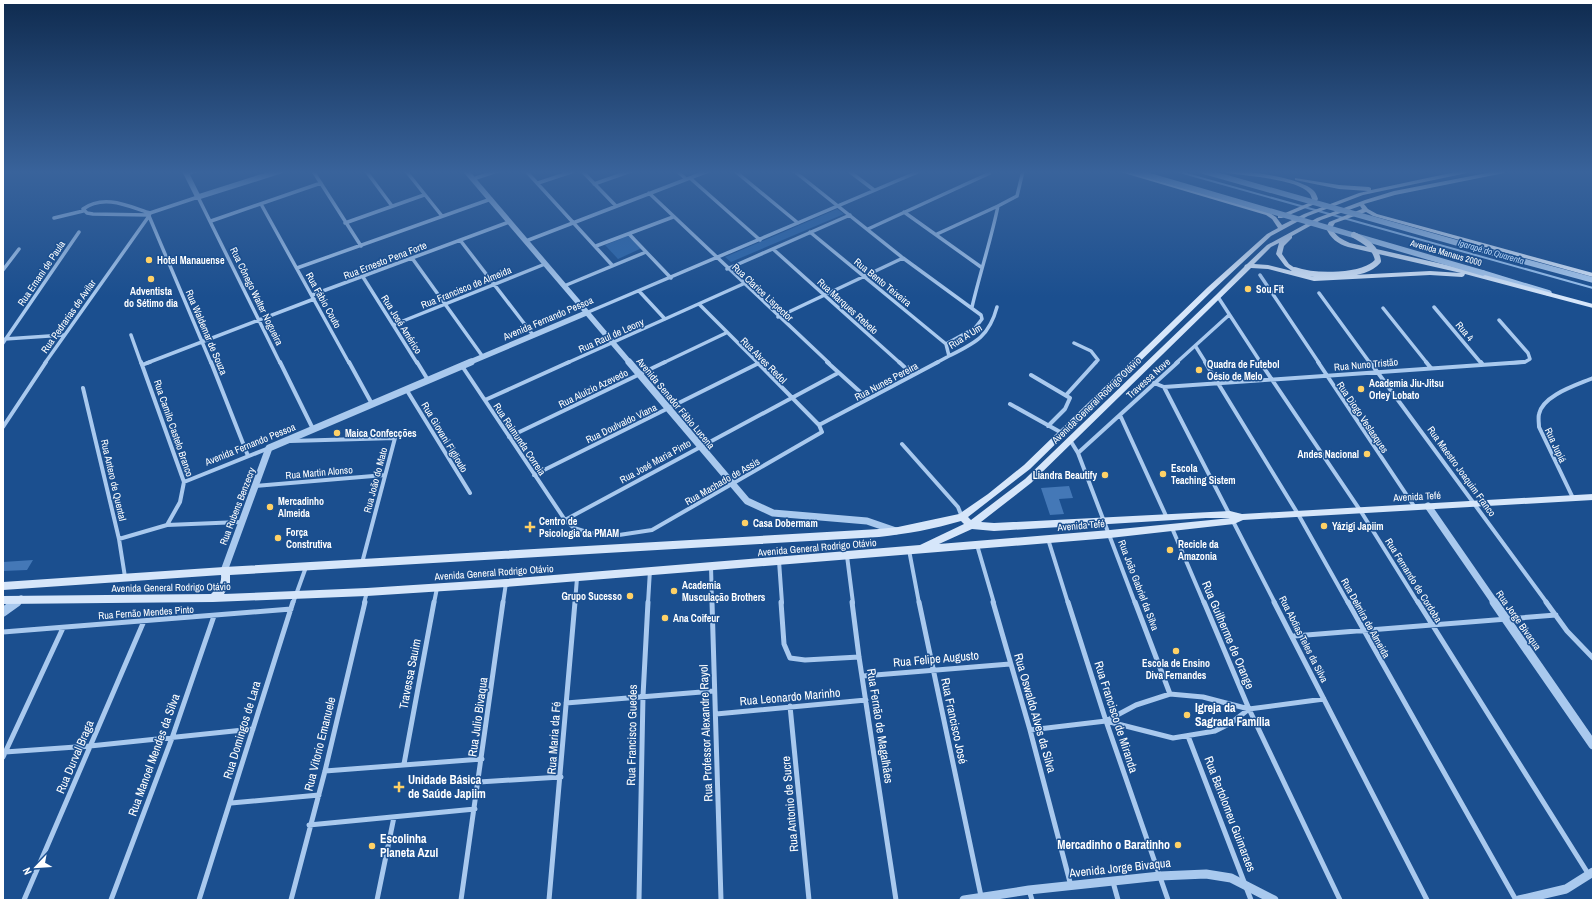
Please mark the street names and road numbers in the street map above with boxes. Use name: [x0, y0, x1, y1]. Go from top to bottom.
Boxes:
street label: Avenida Manaus 2000: [1408, 237, 1483, 269]
street label: Rua Ernani de Paula: [15, 238, 68, 308]
street label: Rua Ernesto Pena Forte: [342, 238, 429, 282]
street label: Rua Cônego Walter Nogueira: [227, 245, 286, 348]
street label: Rua Bento Teixeira: [851, 255, 914, 310]
street label: Rua Clarice Lispector: [729, 261, 796, 324]
street label: Rua Francisco de Almeida: [419, 263, 514, 312]
street label: Rua Fábio Couto: [303, 270, 344, 331]
street label: Rua Marques Rebelo: [815, 276, 881, 337]
street label: Rua Pedrarias de Avilar: [38, 277, 99, 356]
street label: Rua Waldemar de Souza: [183, 288, 231, 377]
street label: Rua José Américo: [378, 292, 425, 356]
street label: Avenida Fernando Pessoa: [500, 293, 596, 344]
street label: Rua Raul de Leony: [576, 315, 647, 356]
street label: Rua 4: [1453, 319, 1477, 344]
street label: Rua A Um: [946, 321, 985, 352]
street label: Rua Alves Redol: [738, 334, 790, 387]
street label: Avenida Senador Fábio Lucena: [633, 354, 718, 452]
street label: Avenida General Rodrigo Otávio: [1048, 354, 1144, 447]
street label: Travessa Nove: [1124, 355, 1173, 402]
street label: Rua Nuno Tristão: [1333, 355, 1399, 374]
street label: Rua Nunes Pereira: [852, 359, 921, 404]
street label: Rua Aluízio Azevedo: [556, 366, 630, 411]
street label: Rua Camilo Castelo Branco: [151, 378, 196, 479]
street label: Rua Diogo Veslasques: [1334, 379, 1391, 455]
street label: Rua Giovani Figlioulo: [418, 400, 471, 475]
street label: Rua Doulvaldo Viana: [584, 400, 659, 446]
street label: Rua Raimunda Correia: [490, 401, 549, 478]
street label: Avenida Fernando Pessoa: [202, 420, 298, 469]
street label: Rua Maestro Joaquim Franco: [1424, 424, 1499, 519]
street label: Rua Jupiá: [1542, 426, 1570, 465]
street label: Rua José Maria Pinto: [617, 436, 693, 486]
street label: Rua Antero de Quental: [98, 438, 129, 522]
street label: Rua João do Mato: [361, 446, 391, 514]
street label: Rua Machado de Assis: [682, 455, 762, 508]
street label: Rua Martin Alonso: [285, 463, 354, 482]
street label: Rua Rubens Benzecry: [217, 465, 259, 547]
street label: Avenida Tefé: [1392, 489, 1442, 504]
street label: Avenida Tefé: [1056, 517, 1106, 534]
street label: Avenida General Rodrigo Otávio: [756, 536, 877, 559]
street label: Rua Fernando de Cordoba: [1382, 536, 1445, 625]
street label: Rua João Gabriel da Silva: [1115, 538, 1162, 633]
street label: Avenida General Rodrigo Otávio: [433, 562, 554, 583]
street label: Rua Delmira de Almeida: [1338, 576, 1393, 661]
street label: Rua Guilherme de Orange: [1198, 578, 1258, 692]
street label: Avenida General Rodrigo Otávio: [110, 580, 231, 595]
street label: Rua Jorge Bivaqua: [1493, 588, 1544, 653]
street label: Rua Abdias Teles da Silva: [1276, 594, 1331, 685]
street label: Rua Fernão Mendes Pinto: [98, 603, 195, 622]
street label: Travessa Sauim: [395, 637, 425, 711]
street label: Rua Felipe Augusto: [892, 647, 980, 671]
street label: Rua Oswaldo Alves da Silva: [1010, 651, 1060, 775]
street label: Rua Francisco de Miranda: [1090, 659, 1142, 775]
street label: Rua Professor Alexandre Rayol: [696, 664, 716, 802]
street label: Rua Fernão de Magalhães: [863, 667, 897, 785]
street label: Rua Julio Bivaqua: [464, 676, 492, 758]
street label: Rua Francisco José: [937, 677, 971, 765]
street label: Rua Domingos de Lara: [219, 679, 265, 781]
street label: Rua Francisco Guedes: [623, 684, 641, 786]
street label: Rua Leonardo Marinho: [739, 685, 841, 709]
street label: Rua Manoel Mendes da Silva: [124, 691, 184, 818]
street label: Rua Vitorio Emanuele: [301, 695, 339, 793]
street label: Rua Maria da Fé: [543, 701, 565, 775]
street label: Rua Durval Braga: [52, 717, 98, 796]
street label: Rua Bartolomeu Guimaraes: [1201, 754, 1259, 874]
street label: Rua Antonio de Sucre: [778, 755, 802, 853]
street label: Avenida Jorge Bivaqua: [1067, 855, 1172, 881]

